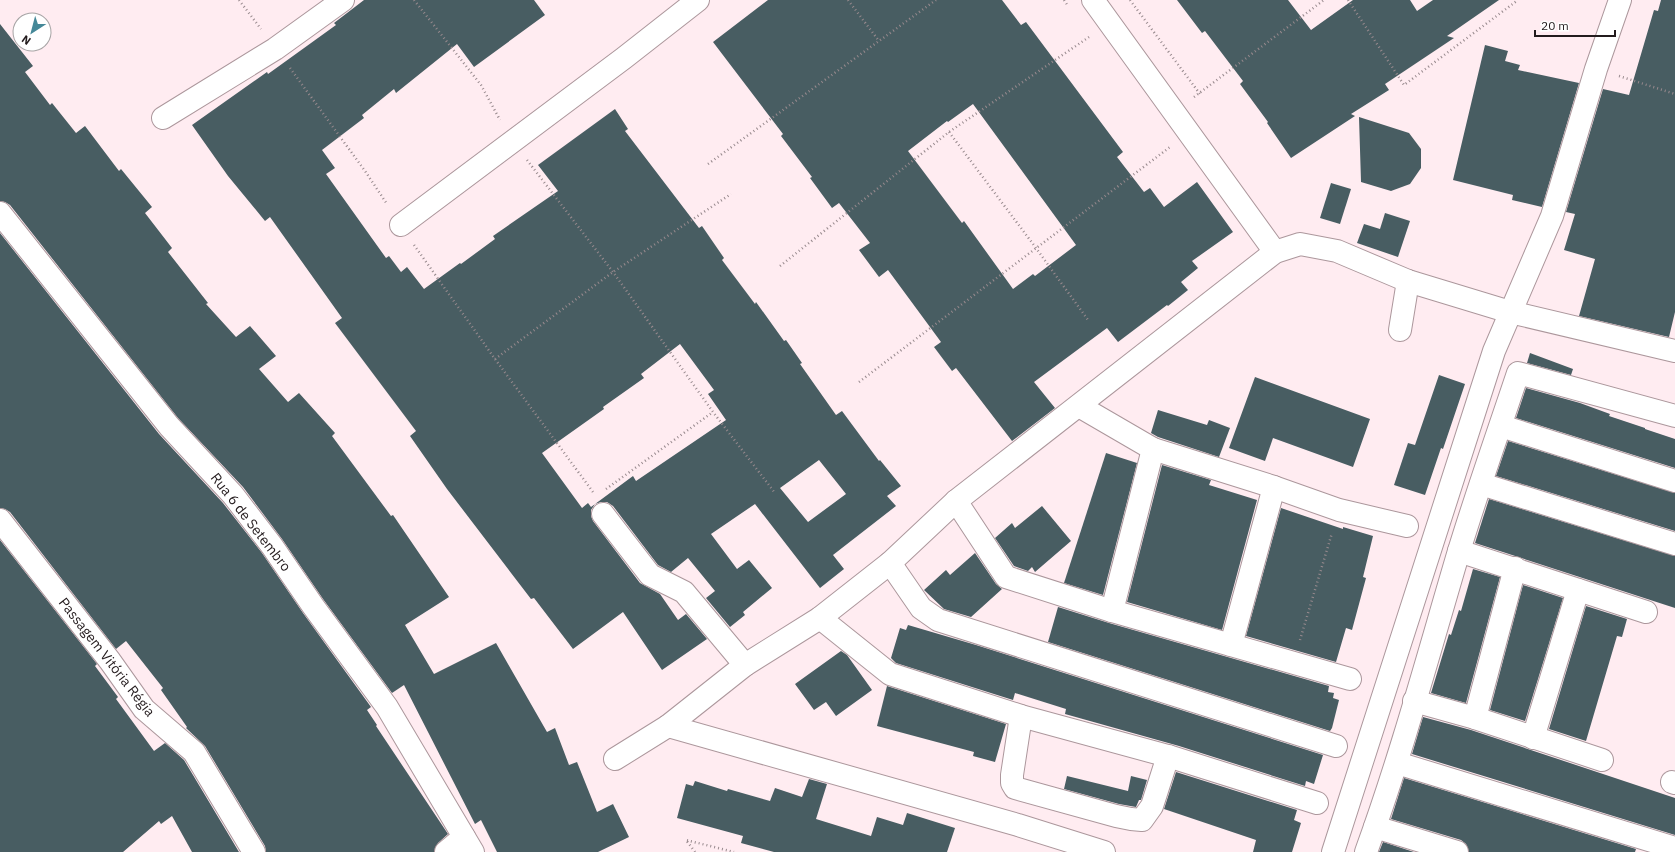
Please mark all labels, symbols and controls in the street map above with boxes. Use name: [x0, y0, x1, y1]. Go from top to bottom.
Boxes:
north arrow: [12, 12, 52, 52]
scale bar: [1535, 12, 1615, 38]
text: 20 m: [1541, 18, 1569, 33]
text: N: [19, 32, 33, 48]
street label: Rua 6 de Setembro: [207, 469, 295, 575]
street label: Passagem Vitória Régia: [55, 594, 159, 721]

